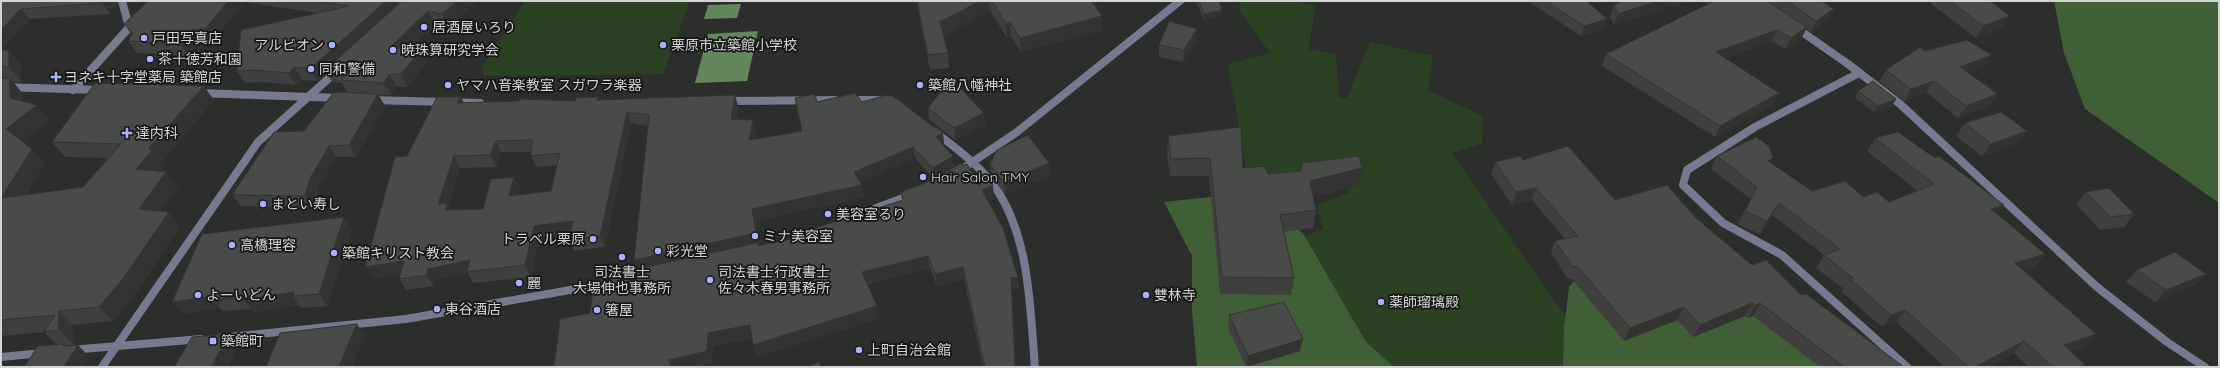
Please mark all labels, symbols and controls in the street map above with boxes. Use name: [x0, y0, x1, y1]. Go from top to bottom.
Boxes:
place label: 居酒屋いろり: [432, 18, 516, 36]
marker: 居酒屋いろり: [419, 22, 429, 32]
place label: 戸田写真店: [152, 29, 222, 47]
marker: 戸田写真店: [139, 33, 149, 43]
place label: アルビオン: [254, 36, 324, 54]
place label: 栗原市立築館小学校: [671, 36, 797, 54]
marker: アルビオン: [327, 40, 337, 50]
marker: 栗原市立築館小学校: [658, 40, 668, 50]
place label: 暁珠算研究学会: [401, 41, 499, 59]
marker: 暁珠算研究学会: [388, 45, 398, 55]
place label: 茶十徳芳和園: [158, 50, 242, 68]
marker: 茶十徳芳和園: [145, 54, 155, 64]
place label: 同和警備: [319, 60, 375, 78]
marker: 同和警備: [306, 64, 316, 74]
place label: ヨネキ十字堂薬局 築館店: [64, 68, 222, 86]
marker: ヨネキ十字堂薬局 築館店: [51, 72, 61, 82]
place label: ヤマハ音楽教室 スガワラ楽器: [456, 76, 642, 94]
place label: 築館八幡神社: [928, 76, 1012, 94]
marker: ヤマハ音楽教室 スガワラ楽器: [443, 80, 453, 90]
marker: 築館八幡神社: [915, 80, 925, 90]
place label: 達内科: [136, 124, 178, 142]
marker: 達内科: [121, 127, 133, 139]
place label: Hair Salon TMY: [931, 168, 1030, 186]
marker: Hair Salon TMY: [918, 172, 928, 182]
place label: まとい寿し: [271, 195, 341, 213]
marker: まとい寿し: [258, 199, 268, 209]
place label: 美容室るり: [836, 205, 906, 223]
marker: 美容室るり: [823, 209, 833, 219]
place label: ミナ美容室: [763, 227, 833, 245]
place label: トラベル栗原: [501, 230, 585, 248]
marker: ミナ美容室: [750, 231, 760, 241]
marker: トラベル栗原: [588, 234, 598, 244]
place label: 高橋理容: [240, 236, 296, 254]
marker: 高橋理容: [227, 240, 237, 250]
place label: 彩光堂: [666, 242, 708, 260]
place label: 築館キリスト教会: [342, 244, 454, 262]
marker: 彩光堂: [653, 246, 663, 256]
marker: 築館キリスト教会: [329, 248, 339, 258]
marker: 司法書士 大場伸也事務所: [617, 252, 627, 262]
place label: 司法書士 大場伸也事務所: [573, 263, 671, 297]
place label: 司法書士行政書士 佐々木春男事務所: [718, 263, 830, 297]
place label: 麗: [527, 274, 541, 292]
marker: 司法書士行政書士 佐々木春男事務所: [705, 275, 715, 285]
marker: 麗: [514, 278, 524, 288]
place label: よーいどん: [206, 286, 276, 304]
place label: 雙林寺: [1154, 286, 1196, 304]
marker: よーいどん: [193, 290, 203, 300]
marker: 雙林寺: [1141, 290, 1151, 300]
place label: 薬師瑠璃殿: [1389, 293, 1459, 311]
marker: 薬師瑠璃殿: [1376, 297, 1386, 307]
place label: 東谷酒店: [445, 300, 501, 318]
place label: 箸屋: [605, 301, 633, 319]
marker: 東谷酒店: [432, 304, 442, 314]
marker: 箸屋: [592, 305, 602, 315]
place label: 築館町: [221, 332, 263, 350]
marker: 築館町: [208, 336, 218, 346]
place label: 上町自治会館: [867, 341, 951, 359]
marker: 上町自治会館: [854, 345, 864, 355]

